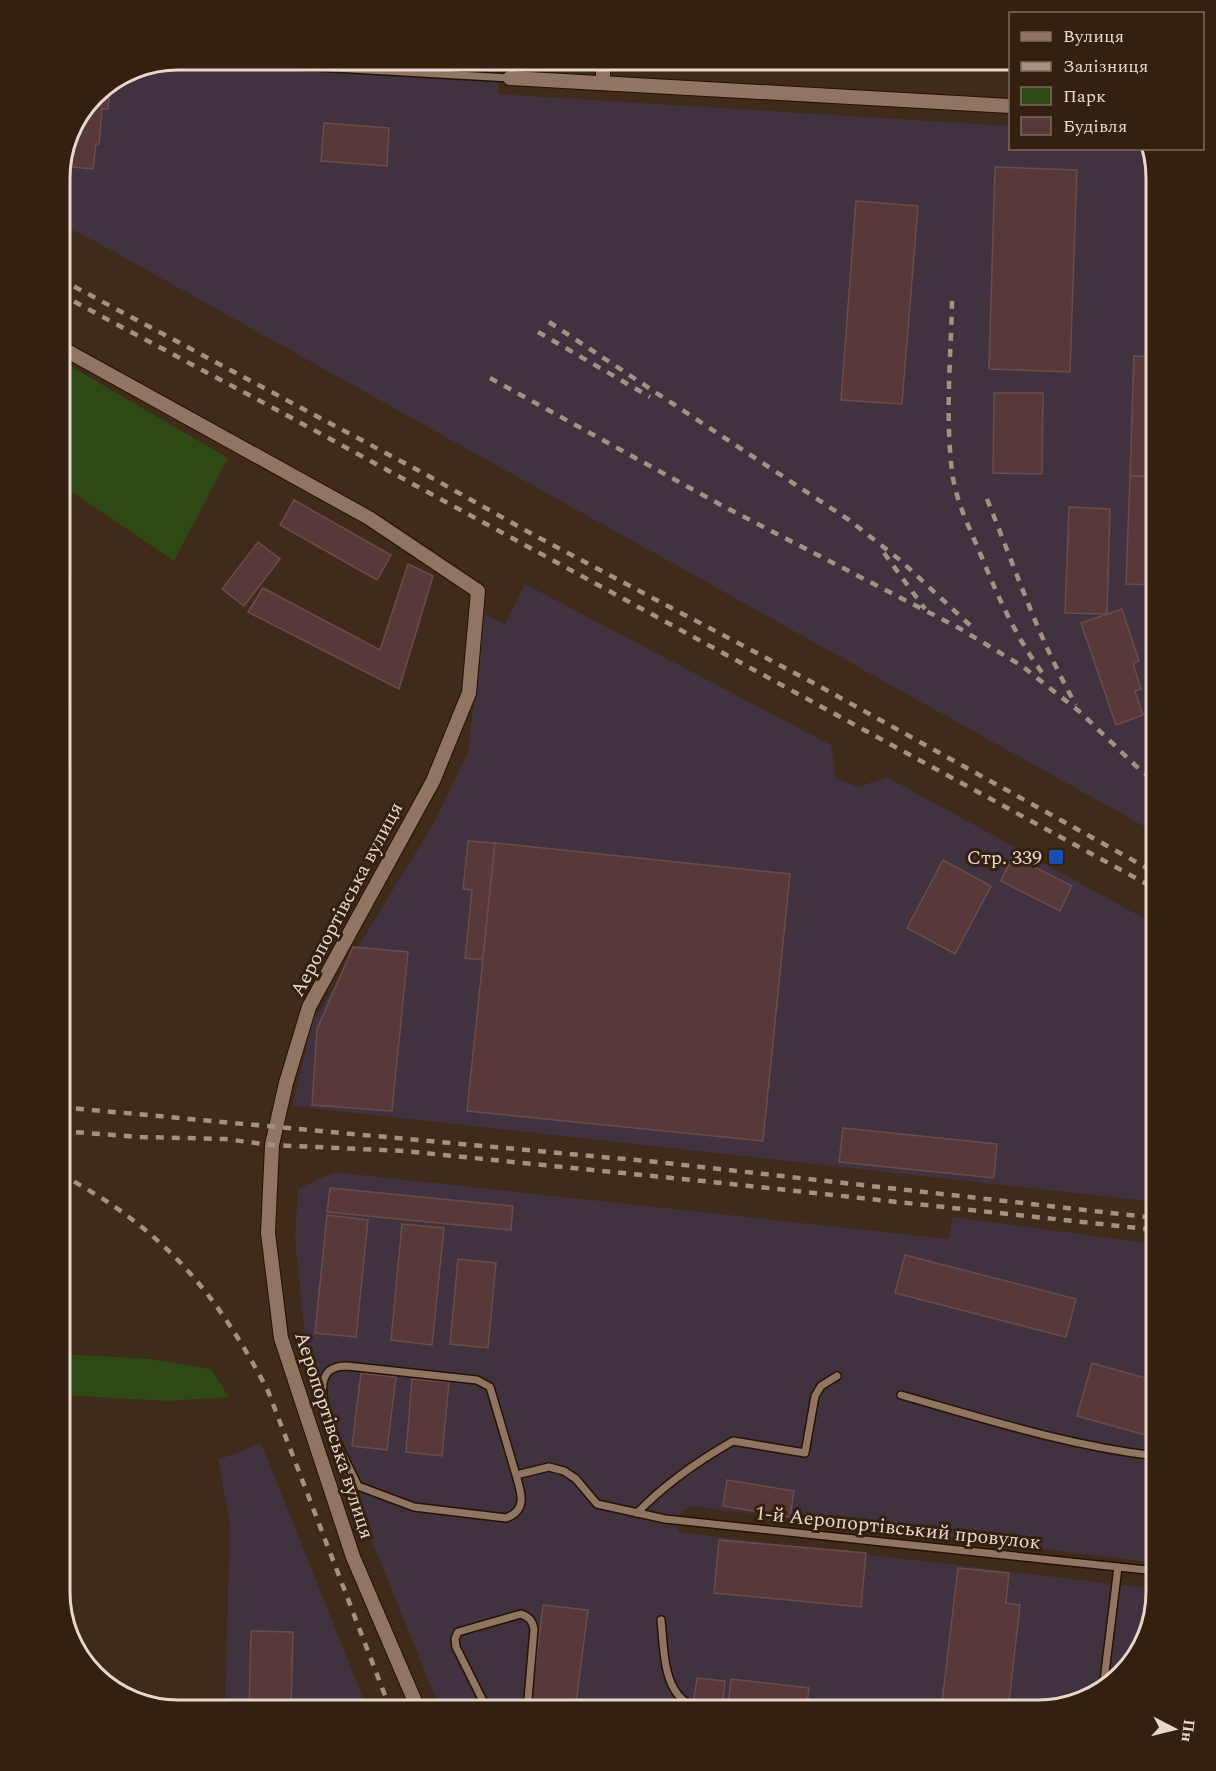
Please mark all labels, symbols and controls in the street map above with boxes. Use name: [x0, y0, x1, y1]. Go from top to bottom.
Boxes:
legend: [1009, 12, 1204, 150]
text: Вулиця: [1063, 23, 1124, 50]
text: Залізниця: [1063, 53, 1148, 80]
text: Парк: [1063, 83, 1106, 110]
text: Будівля: [1063, 113, 1127, 140]
street label: Аеропортівська вулиця: [283, 797, 411, 1002]
place label: Стр. 339: [967, 843, 1042, 873]
marker: Стр. 339: [1047, 848, 1065, 866]
street label: Аеропортівська вулиця: [286, 1328, 382, 1543]
street label: 1-й Аеропортівський провулок: [754, 1498, 1042, 1558]
north arrow: [1144, 1699, 1204, 1759]
text: Пн: [1175, 1718, 1201, 1744]

